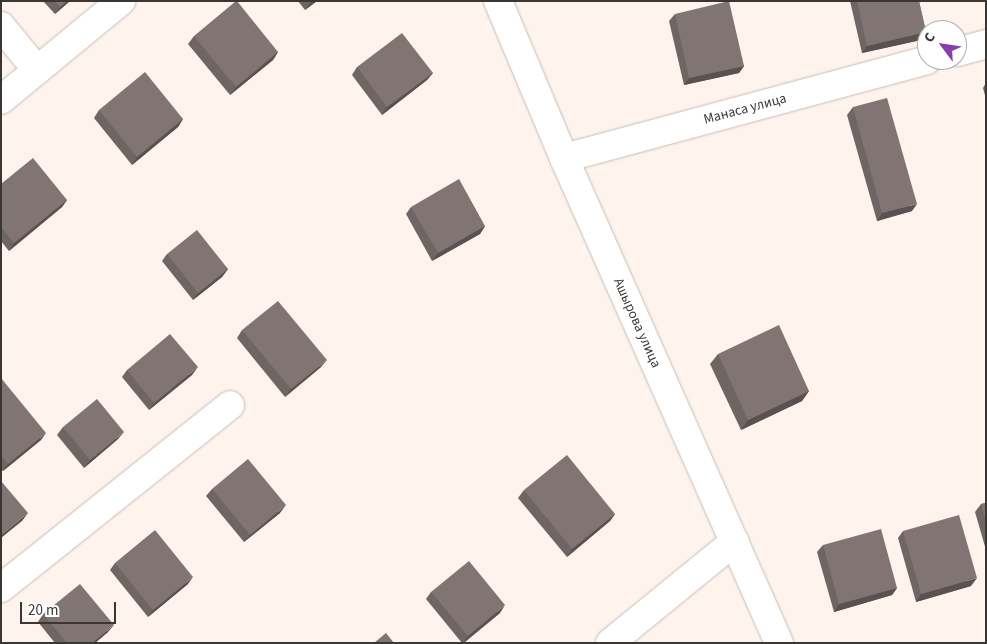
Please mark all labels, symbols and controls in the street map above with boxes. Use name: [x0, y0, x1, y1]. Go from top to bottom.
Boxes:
north arrow: [917, 20, 967, 70]
text: С: [919, 29, 941, 46]
street label: Манаса улица: [702, 90, 788, 128]
street label: Ашырова улица: [610, 275, 664, 371]
scale bar: [22, 592, 119, 624]
text: 20 m: [28, 600, 58, 621]

